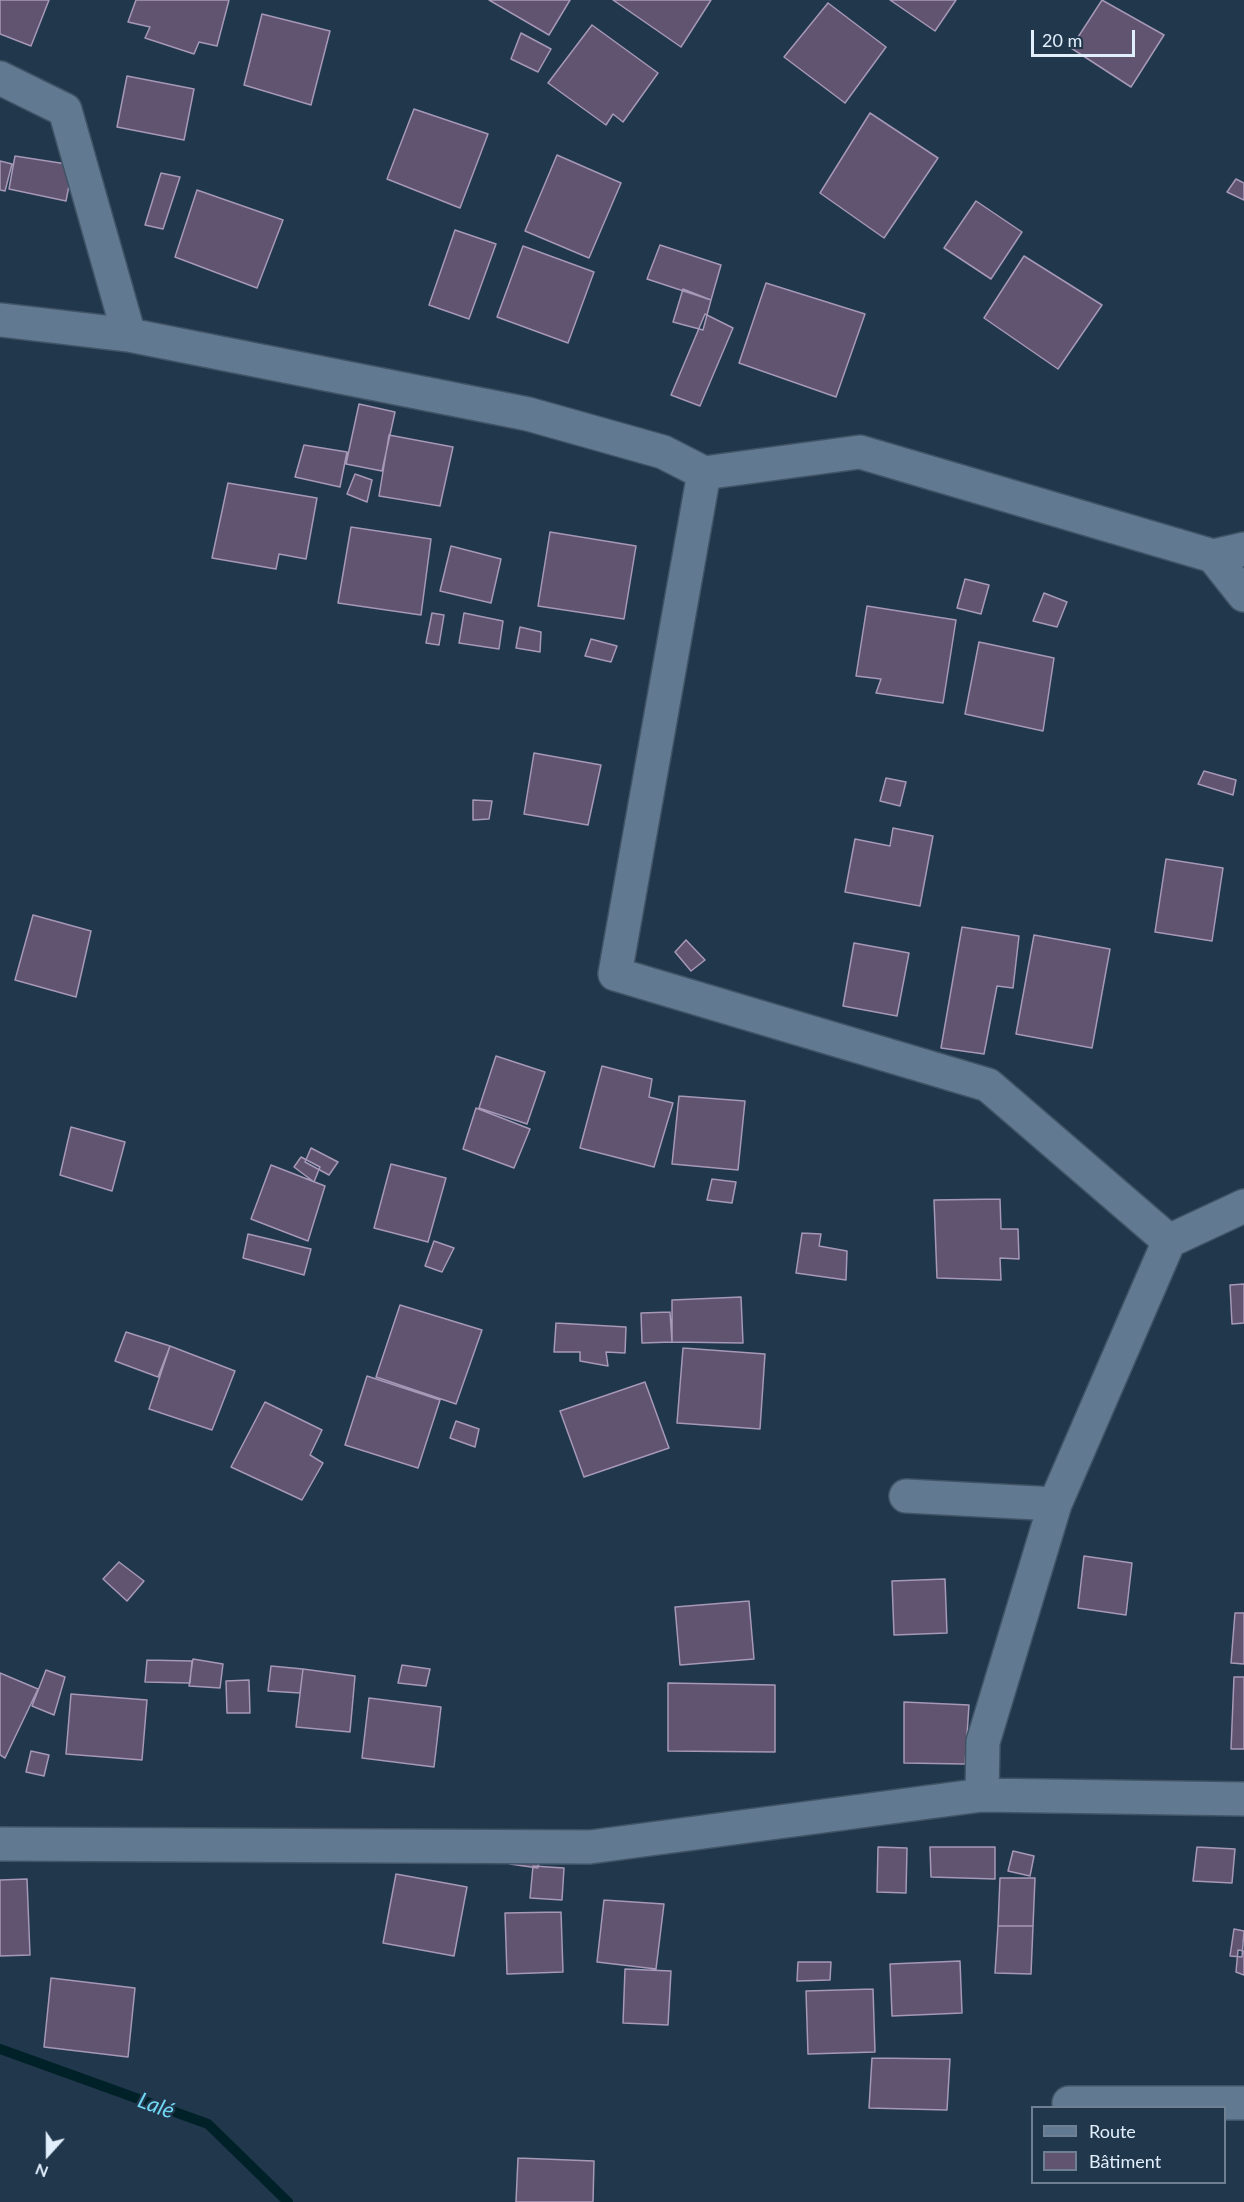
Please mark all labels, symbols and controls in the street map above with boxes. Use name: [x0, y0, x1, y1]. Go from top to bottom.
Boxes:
scale bar: [1034, 18, 1138, 56]
text: 20 m: [1042, 29, 1082, 51]
water label: Lalé: [134, 2087, 178, 2125]
legend: [1031, 2106, 1226, 2184]
text: Route: [1089, 2120, 1136, 2142]
north arrow: [18, 2124, 78, 2184]
text: Bâtiment: [1089, 2150, 1161, 2172]
text: N: [32, 2160, 51, 2182]

